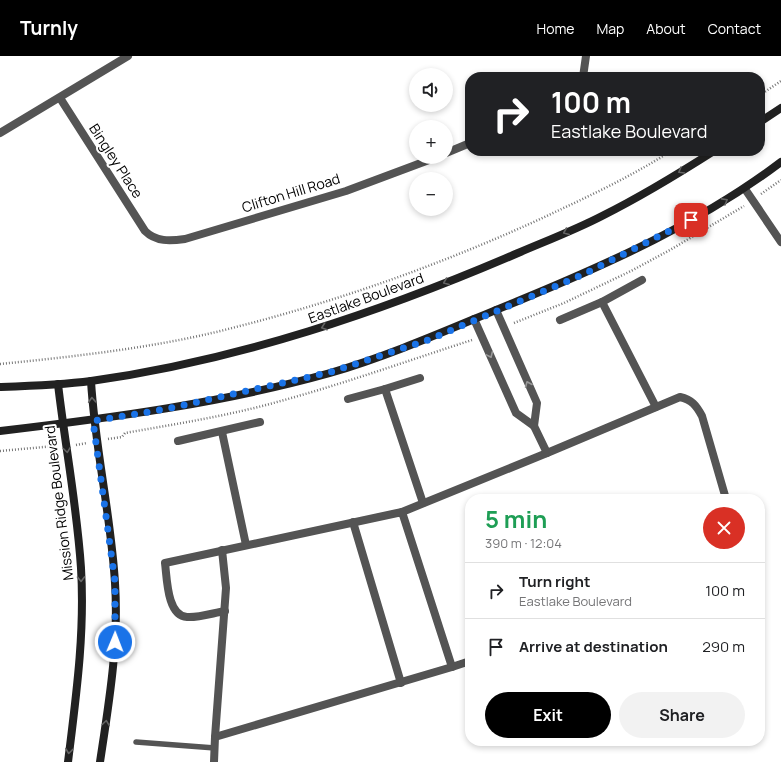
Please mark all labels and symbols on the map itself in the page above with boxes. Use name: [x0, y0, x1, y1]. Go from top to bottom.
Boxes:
street label: Bingley Place: [85, 120, 148, 202]
one-way arrow: [678, 167, 685, 174]
street label: Clifton Hill Road: [239, 169, 342, 216]
one-way arrow: [721, 198, 728, 205]
pin: [674, 203, 708, 237]
one-way arrow: [563, 227, 570, 235]
street label: Eastlake Boulevard: [305, 268, 426, 327]
one-way arrow: [443, 278, 450, 286]
one-way arrow: [321, 323, 328, 331]
one-way arrow: [485, 350, 493, 358]
one-way arrow: [525, 381, 533, 388]
one-way arrow: [88, 397, 96, 403]
street label: Mission Ridge Boulevard: [40, 424, 77, 582]
one-way arrow: [62, 447, 71, 453]
one-way arrow: [77, 576, 85, 582]
position arrow: [94, 621, 136, 663]
one-way arrow: [101, 720, 110, 726]
one-way arrow: [65, 748, 74, 754]

